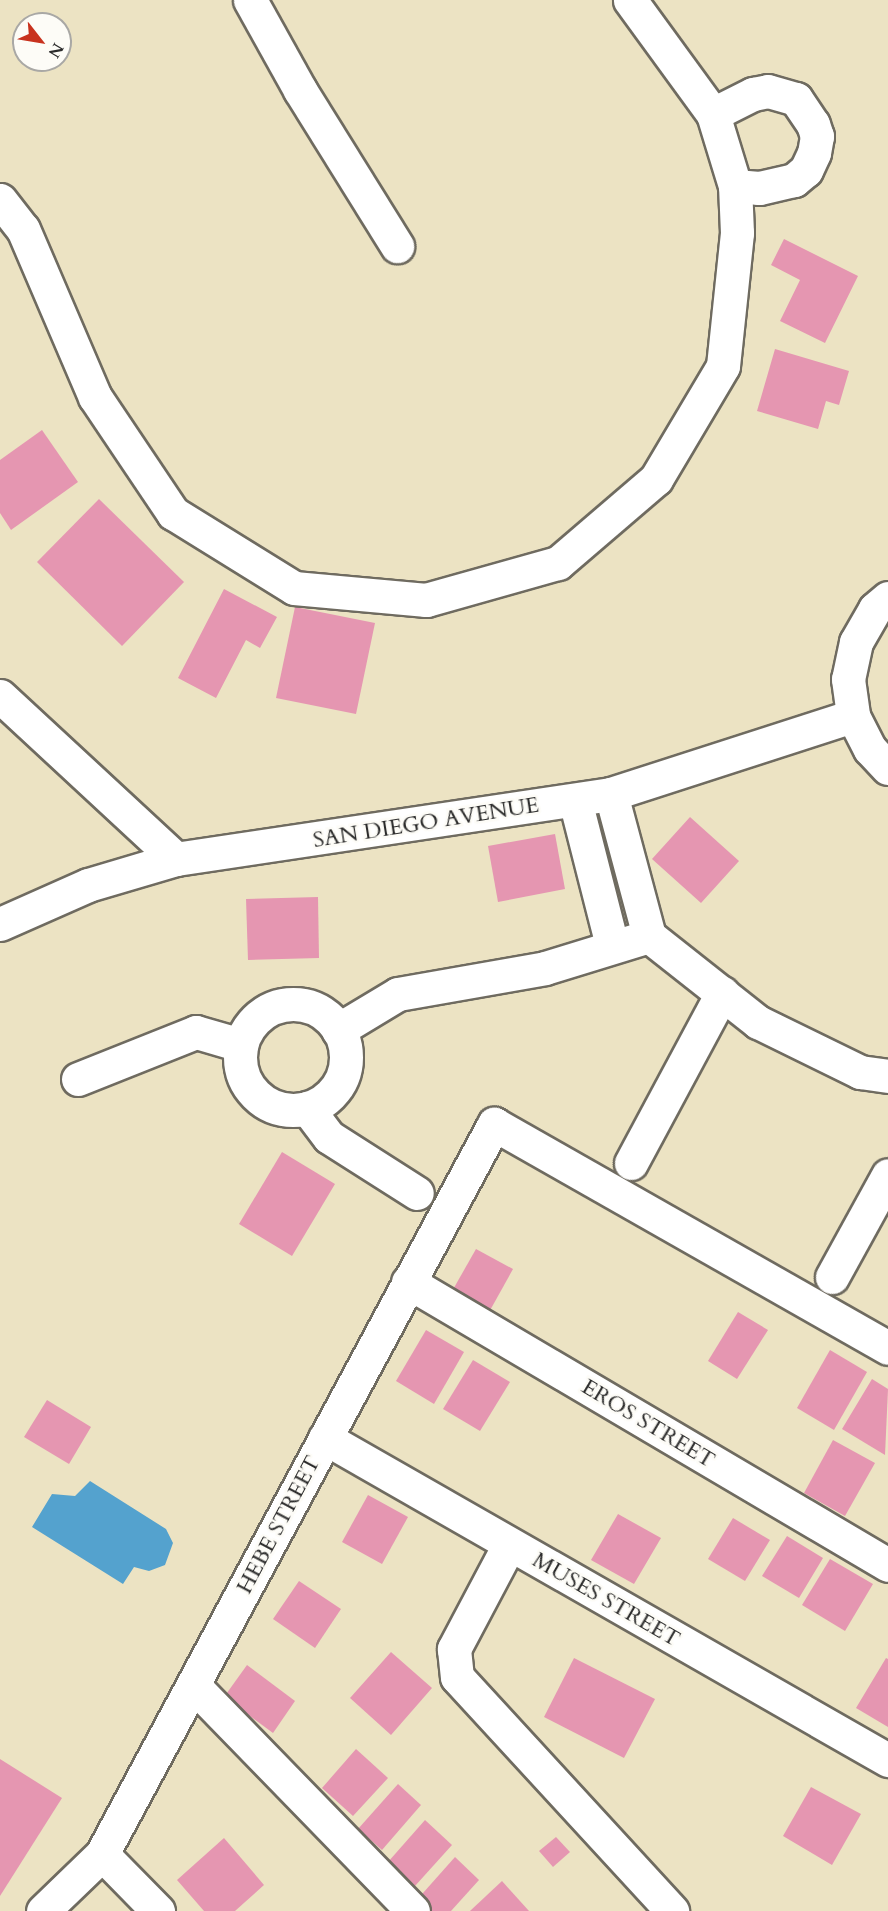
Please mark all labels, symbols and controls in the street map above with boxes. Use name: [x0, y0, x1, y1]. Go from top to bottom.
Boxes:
north arrow: [12, 12, 72, 72]
text: N: [43, 39, 69, 62]
street label: SAN DIEGO AVENUE: [311, 792, 541, 854]
street label: EROS STREET: [577, 1374, 719, 1474]
street label: HEBE STREET: [232, 1452, 326, 1598]
street label: MUSES STREET: [528, 1547, 684, 1653]

